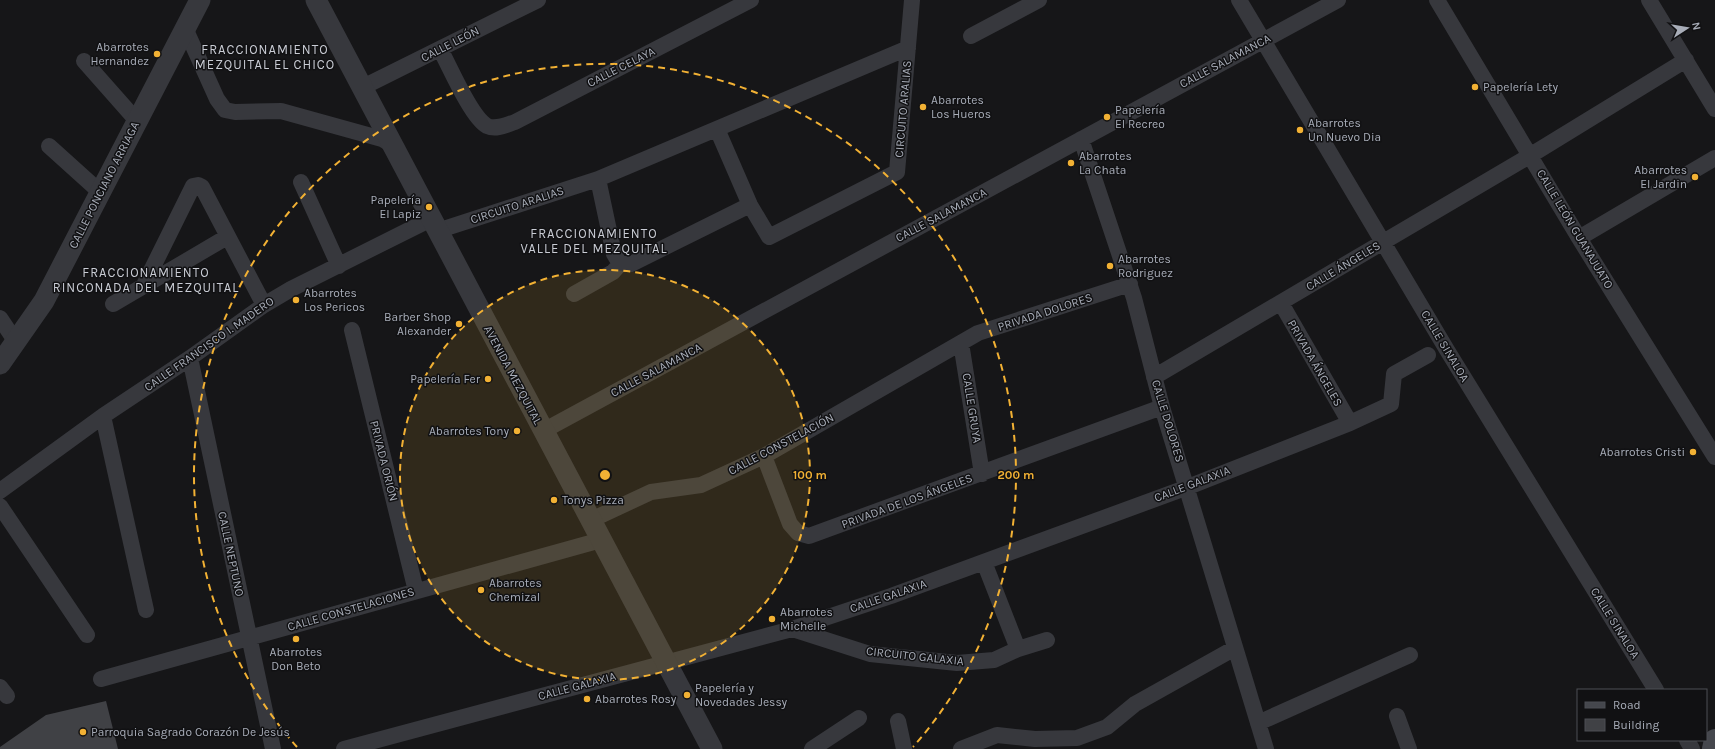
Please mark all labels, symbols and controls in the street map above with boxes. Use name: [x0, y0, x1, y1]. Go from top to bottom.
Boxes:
north arrow: [1667, 8, 1707, 48]
text: N: [1689, 21, 1703, 31]
street label: CALLE LEÓN: [418, 22, 481, 65]
street label: CALLE SALAMANCA: [1177, 31, 1273, 91]
place label: Abarrotes Hernandez: [90, 40, 149, 68]
district label: FRACCIONAMIENTO MEZQUITAL EL CHICO: [195, 42, 335, 72]
street label: CALLE CELAYA: [585, 44, 657, 90]
marker: Abarrotes Hernandez: [152, 49, 162, 59]
street label: CIRCUITO ARALIAS: [892, 60, 914, 158]
place label: Papelería Lety: [1483, 80, 1559, 94]
marker: Papelería Lety: [1470, 82, 1480, 92]
place label: Abarrotes Los Hueros: [931, 93, 991, 121]
marker: Abarrotes Los Hueros: [918, 102, 928, 112]
place label: Papelería El Recreo: [1115, 103, 1165, 131]
marker: Papelería El Recreo: [1102, 112, 1112, 122]
place label: Abarrotes Un Nuevo Dia: [1308, 116, 1381, 144]
street label: CALLE PONCIANO ARRIAGA: [66, 119, 142, 251]
marker: Abarrotes Un Nuevo Dia: [1295, 125, 1305, 135]
place label: Abarrotes La Chata: [1079, 149, 1132, 177]
marker: Abarrotes La Chata: [1066, 158, 1076, 168]
place label: Abarrotes El Jardin: [1634, 163, 1687, 191]
street label: CALLE LEÓN GUANAJUATO: [1534, 166, 1617, 291]
marker: Abarrotes El Jardin: [1690, 172, 1700, 182]
street label: CIRCUITO ARALIAS: [468, 183, 566, 227]
street label: CALLE SALAMANCA: [893, 185, 989, 245]
place label: Papelería El Lapiz: [371, 193, 421, 221]
marker: Papelería El Lapiz: [424, 202, 434, 212]
district label: FRACCIONAMIENTO VALLE DEL MEZQUITAL: [520, 226, 668, 256]
street label: CALLE ÁNGELES: [1303, 237, 1383, 294]
place label: Abarrotes Rodriguez: [1118, 252, 1173, 280]
marker: Abarrotes Rodriguez: [1105, 261, 1115, 271]
district label: FRACCIONAMIENTO RINCONADA DEL MEZQUITAL: [53, 265, 239, 295]
place label: Abarrotes Los Pericos: [304, 286, 365, 314]
street label: PRIVADA DOLORES: [996, 290, 1094, 334]
street label: CALLE FRANCISCO I. MADERO: [142, 294, 277, 394]
marker: Abarrotes Los Pericos: [291, 295, 301, 305]
street label: CALLE SINALOA: [1418, 308, 1472, 384]
place label: Barber Shop Alexander: [384, 310, 452, 338]
street label: PRIVADA ÁNGELES: [1285, 317, 1346, 409]
marker: Barber Shop Alexander: [454, 319, 464, 329]
street label: AVENIDA MEZQUITAL: [481, 323, 545, 427]
street label: CALLE SALAMANCA: [608, 340, 704, 400]
place label: Papelería Fer: [410, 372, 481, 386]
street label: CALLE GRUYA: [960, 372, 984, 444]
marker: Papelería Fer: [483, 374, 493, 384]
street label: CALLE DOLORES: [1149, 378, 1187, 464]
street label: CALLE CONSTELACIÓN: [725, 409, 836, 478]
street label: PRIVADA ORIÓN: [367, 419, 402, 503]
place label: Abarrotes Tony: [429, 424, 509, 438]
marker: Abarrotes Tony: [512, 426, 522, 436]
place label: Abarrotes Cristi: [1600, 445, 1685, 459]
marker: Abarrotes Cristi: [1688, 447, 1698, 457]
street label: CALLE GALAXIA: [1152, 463, 1232, 505]
centre of rings: [598, 468, 612, 482]
text: 100 m: [793, 468, 827, 482]
text: 200 m: [998, 468, 1034, 482]
street label: PRIVADA DE LOS ÁNGELES: [839, 470, 974, 531]
place label: Tonys Pizza: [562, 493, 624, 507]
marker: Tonys Pizza: [549, 495, 559, 505]
street label: CALLE NEPTUNO: [215, 510, 247, 598]
place label: Abarrotes Chemizal: [489, 576, 542, 604]
street label: CALLE GALAXIA: [848, 576, 928, 616]
street label: CALLE CONSTELACIONES: [286, 584, 416, 634]
marker: Abarrotes Chemizal: [476, 585, 486, 595]
street label: CALLE SINALOA: [1588, 585, 1642, 661]
place label: Abarrotes Michelle: [780, 605, 833, 633]
marker: Abarrotes Michelle: [767, 614, 777, 624]
marker: Abarrotes Don Beto: [291, 634, 301, 644]
street label: CIRCUITO GALAXIA: [865, 644, 965, 668]
place label: Abarrotes Don Beto: [270, 645, 322, 673]
street label: CALLE GALAXIA: [536, 669, 618, 703]
place label: Papelería y Novedades Jessy: [695, 681, 787, 709]
legend: [1577, 689, 1707, 741]
marker: Papelería y Novedades Jessy: [682, 690, 692, 700]
place label: Abarrotes Rosy: [595, 692, 677, 706]
marker: Abarrotes Rosy: [582, 694, 592, 704]
text: Road: [1613, 698, 1641, 712]
text: Building: [1613, 718, 1660, 732]
place label: Parroquia Sagrado Corazón De Jesús: [91, 725, 290, 739]
marker: Parroquia Sagrado Corazón De Jesús: [78, 727, 88, 737]

